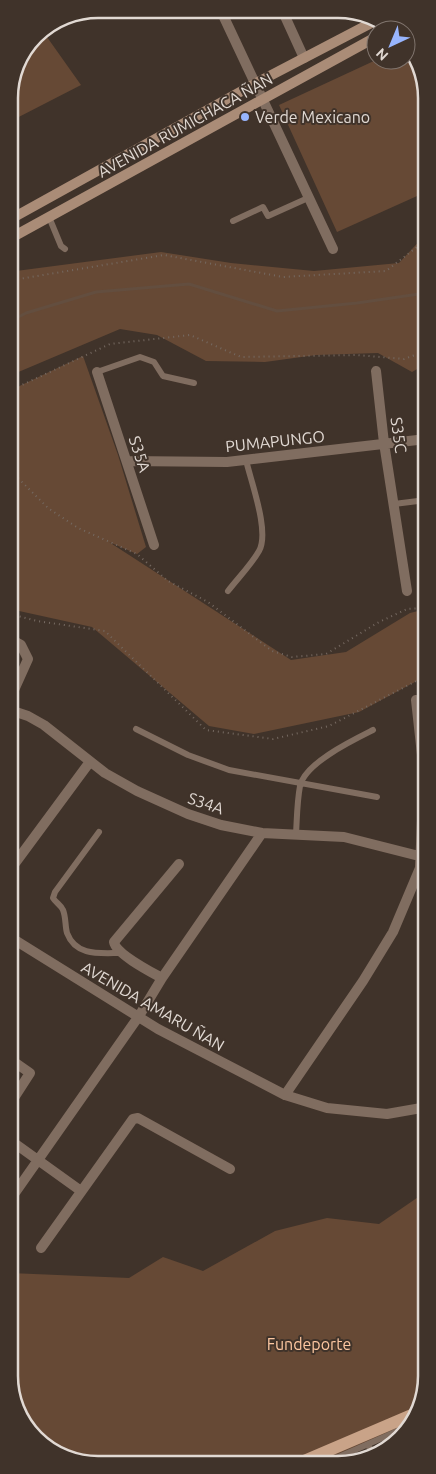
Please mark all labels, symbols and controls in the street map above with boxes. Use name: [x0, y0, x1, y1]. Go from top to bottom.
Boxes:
north arrow: [366, 20, 416, 70]
text: N: [373, 45, 391, 64]
street label: AVENIDA RUMICHACA ÑAN: [94, 68, 276, 181]
place label: Verde Mexicano: [255, 108, 370, 126]
marker: Verde Mexicano: [239, 111, 251, 123]
street label: S35C: [388, 416, 410, 454]
street label: PUMAPUNGO: [224, 427, 326, 455]
street label: S35A: [126, 434, 154, 475]
street label: S34A: [186, 788, 227, 818]
street label: AVENIDA AMARU ÑAN: [78, 957, 228, 1054]
park label: Fundeporte: [267, 1335, 351, 1353]

